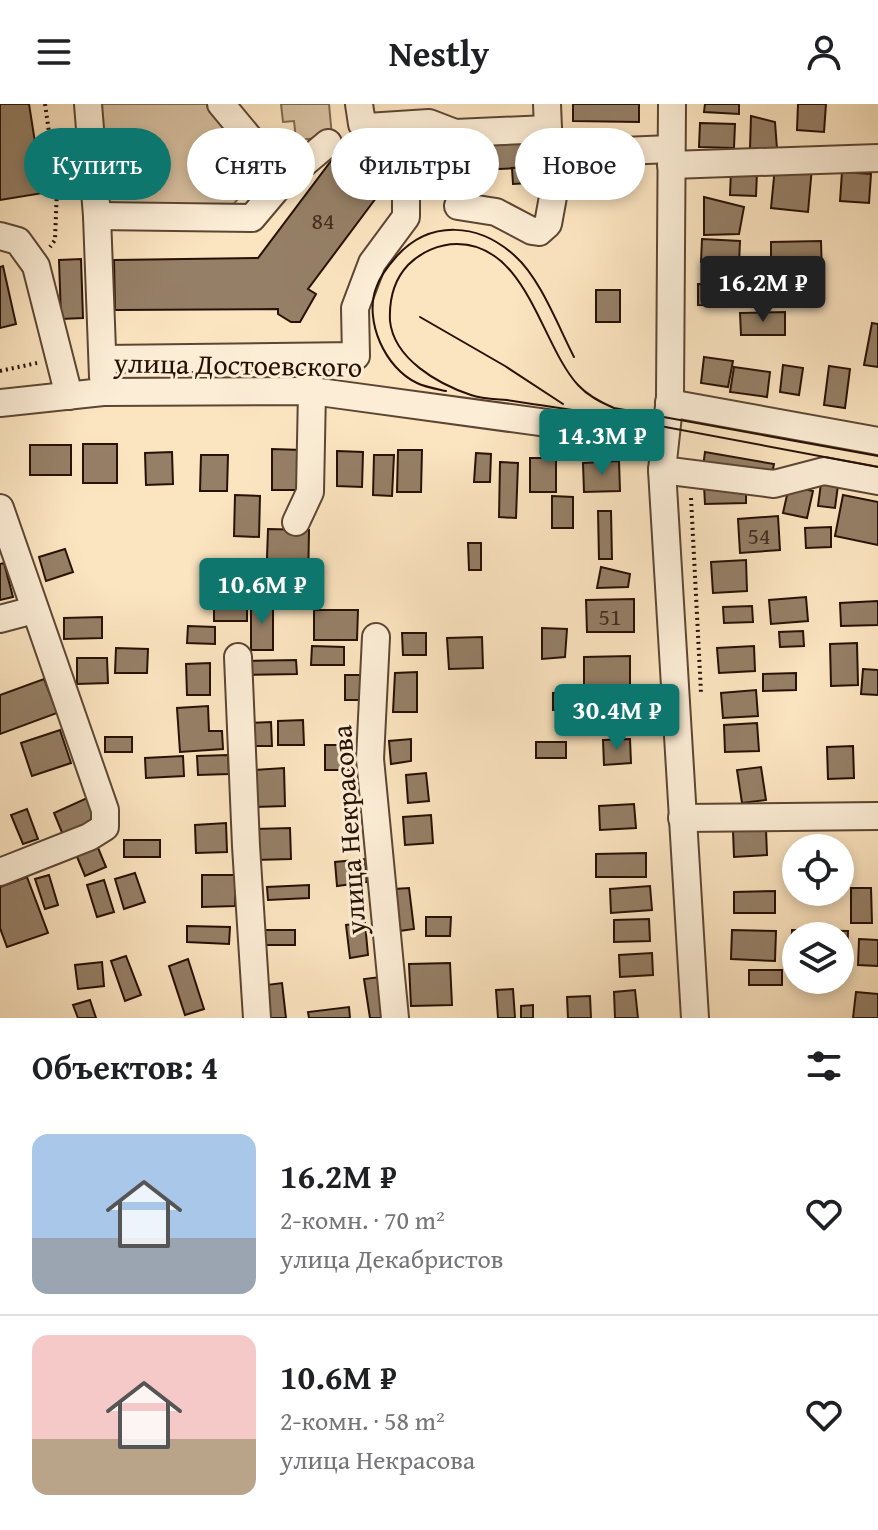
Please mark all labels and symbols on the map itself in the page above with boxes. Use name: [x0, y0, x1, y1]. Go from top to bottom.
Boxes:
house number: 84: [311, 203, 335, 238]
pin: 16.2M ₽: [689, 256, 837, 324]
street label: улица Достоевского: [112, 341, 363, 387]
pin: 14.3M ₽: [528, 409, 676, 477]
house number: 54: [747, 518, 771, 553]
pin: 10.6M ₽: [188, 558, 336, 626]
house number: 51: [598, 599, 622, 634]
pin: 30.4M ₽: [543, 684, 691, 752]
street label: улица Некрасова: [320, 723, 376, 937]

